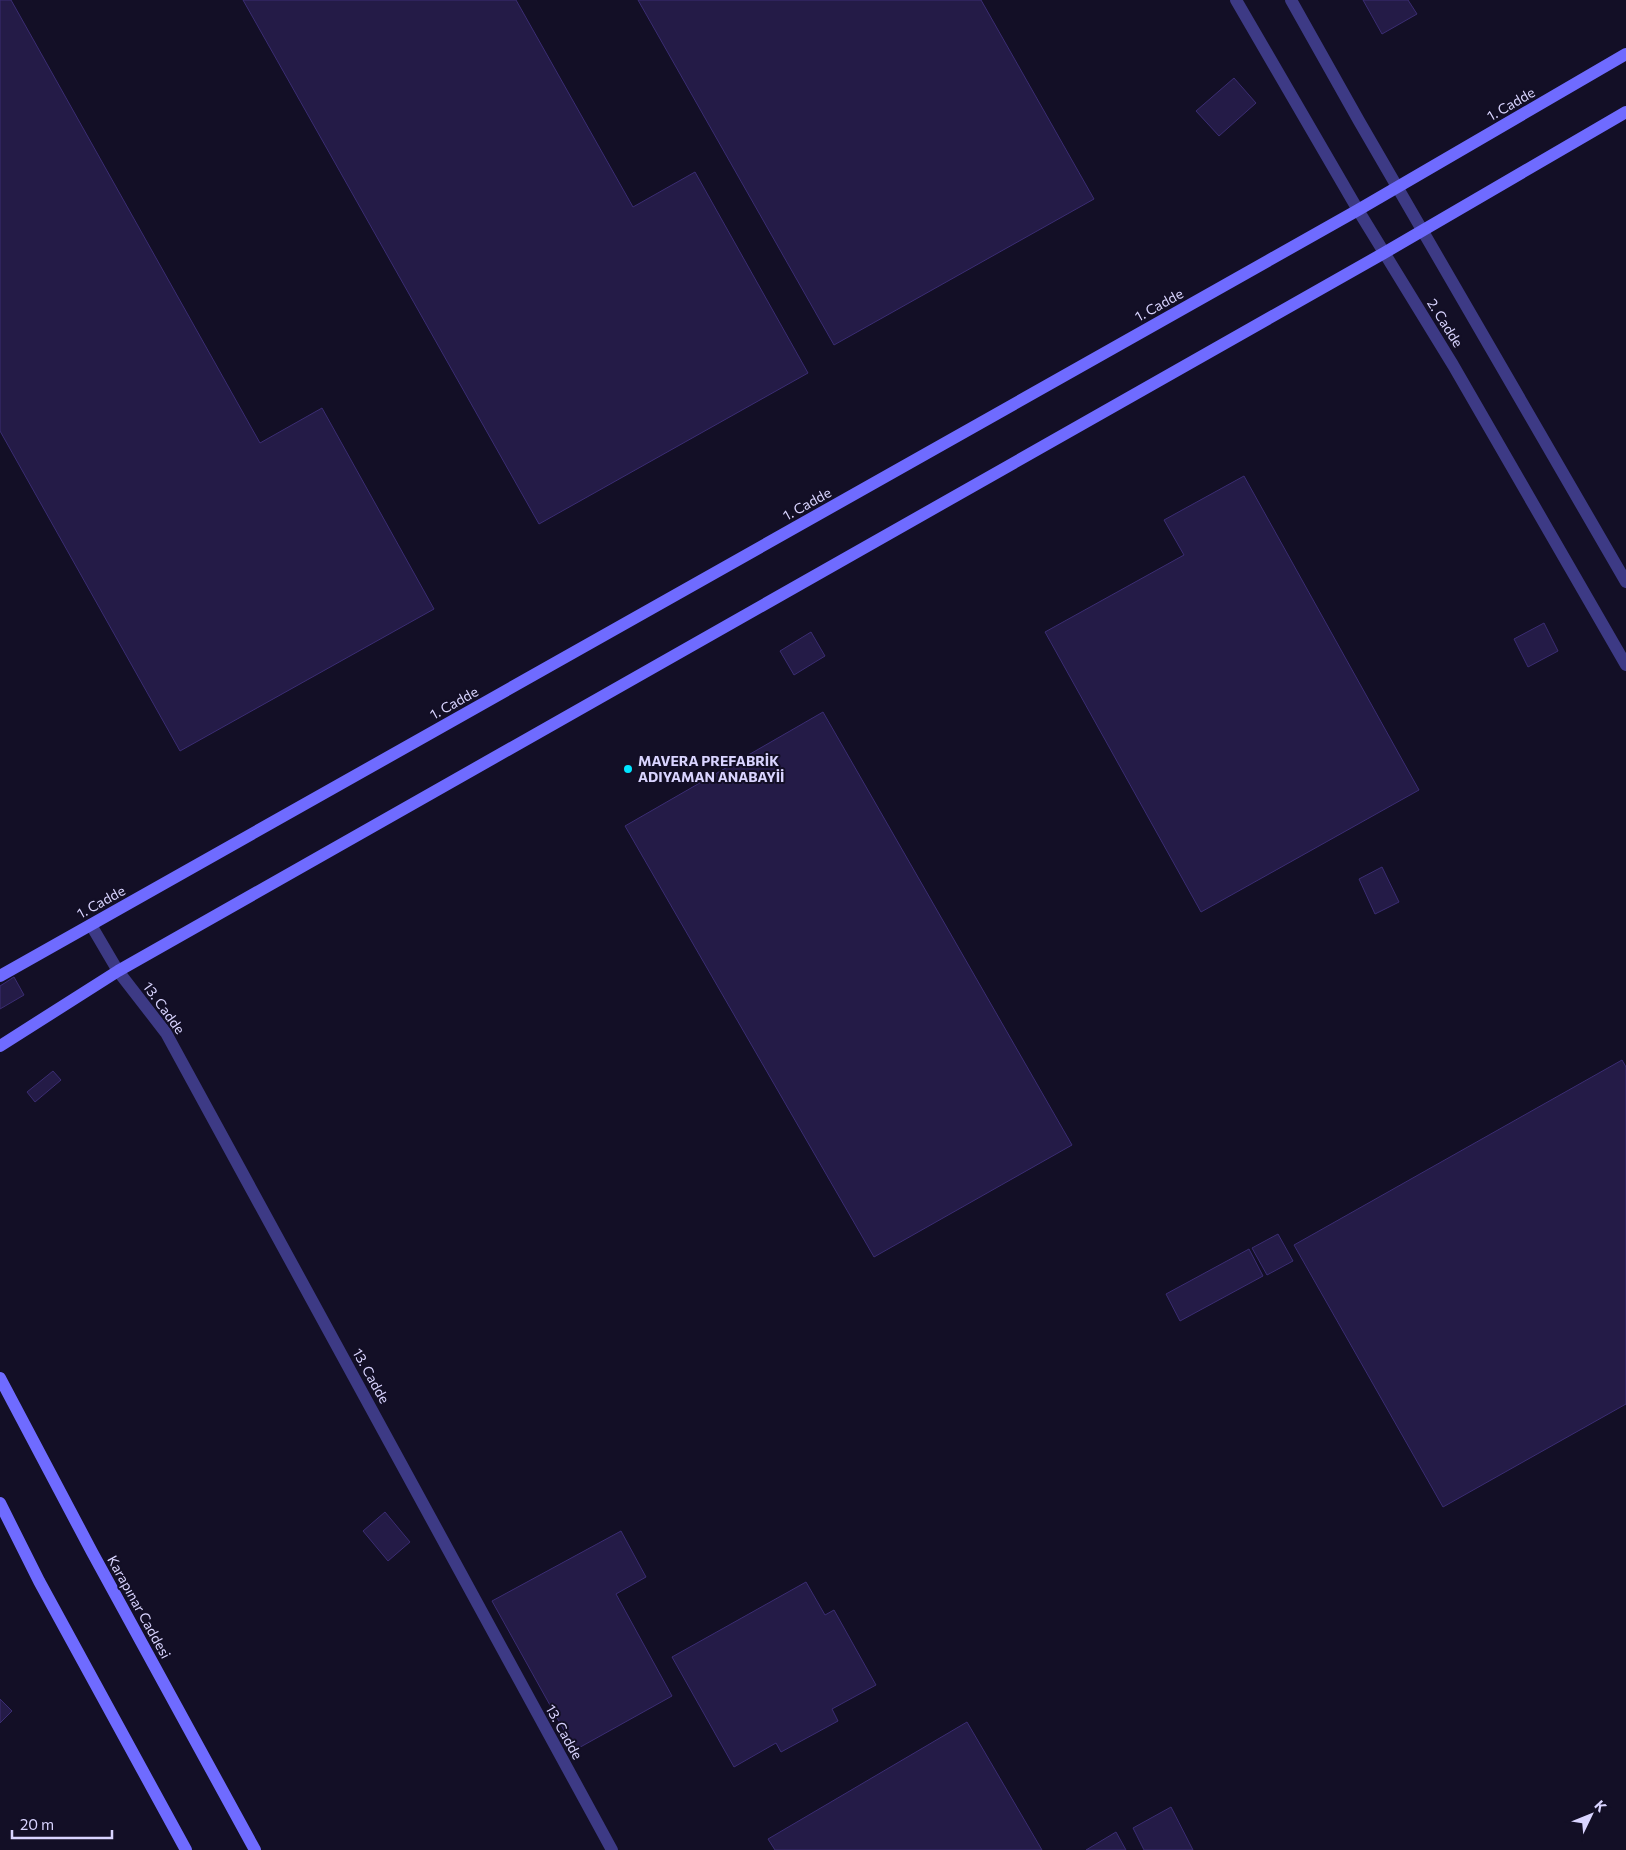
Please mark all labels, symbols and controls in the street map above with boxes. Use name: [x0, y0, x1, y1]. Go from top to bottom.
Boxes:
street label: 1. Cadde: [1484, 83, 1538, 124]
street label: 1. Cadde: [1132, 284, 1186, 325]
street label: 2. Cadde: [1424, 295, 1467, 350]
street label: 1. Cadde: [780, 483, 834, 524]
street label: 1. Cadde: [427, 682, 481, 723]
place label: MAVERA PREFABRİK ADIYAMAN ANABAYİİ: [638, 752, 784, 785]
marker: MAVERA PREFABRİK ADIYAMAN ANABAYİİ: [622, 763, 634, 775]
street label: 1. Cadde: [74, 881, 128, 922]
street label: 13. Cadde: [140, 978, 189, 1037]
street label: 13. Cadde: [349, 1345, 393, 1406]
street label: Karapınar Caddesi: [104, 1552, 175, 1661]
street label: 13. Cadde: [542, 1701, 586, 1762]
north arrow: [1566, 1790, 1616, 1840]
text: K: [1591, 1796, 1611, 1815]
scale bar: [12, 1808, 112, 1840]
text: 20 m: [20, 1815, 54, 1833]

